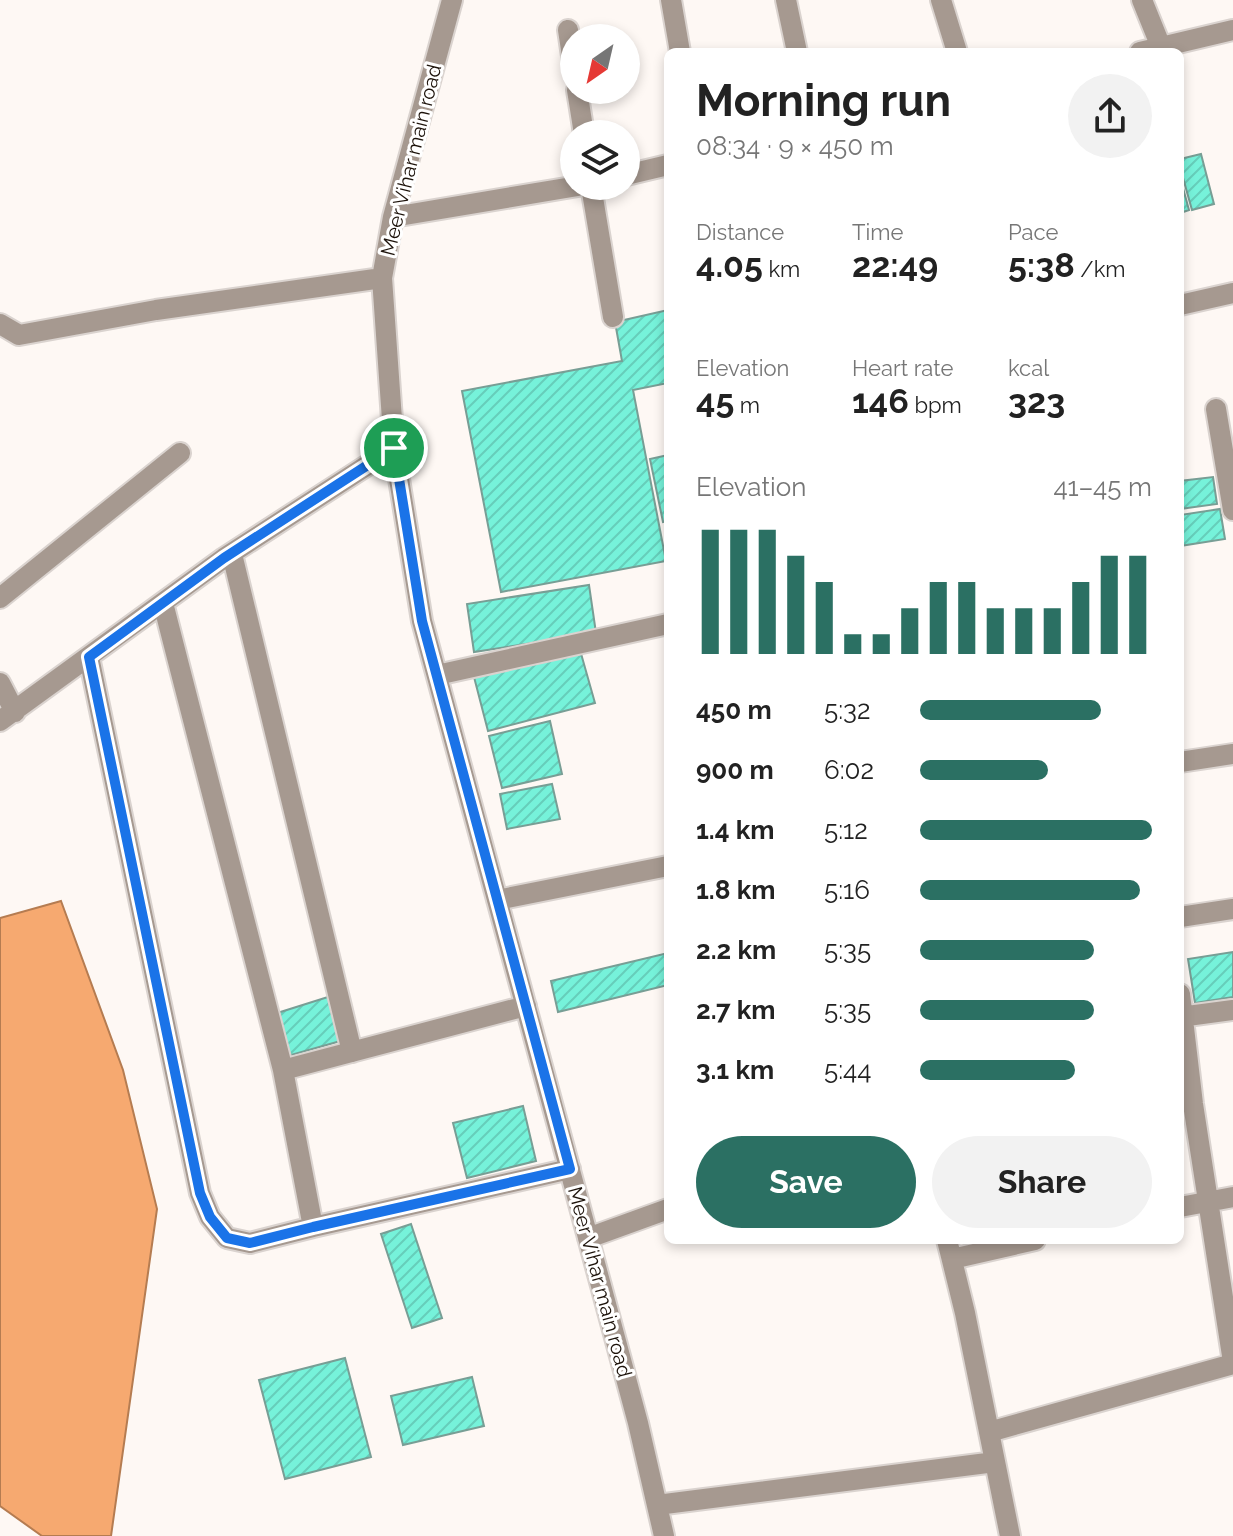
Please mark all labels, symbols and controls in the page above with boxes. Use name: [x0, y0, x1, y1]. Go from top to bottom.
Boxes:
north arrow: [560, 24, 640, 104]
map controls: [560, 24, 640, 200]
street label: Meer Vihar main road: [376, 62, 446, 258]
button: share: [1068, 74, 1152, 158]
text: Morning run: [696, 75, 951, 126]
button: layers: [560, 120, 640, 200]
text: 08:34 · 9 × 450 m: [696, 131, 894, 161]
text: Distance: [696, 219, 784, 245]
text: Time: [852, 219, 903, 245]
text: Pace: [1008, 219, 1058, 245]
text: 4.05: [696, 245, 763, 285]
text: 22:49: [852, 245, 938, 285]
text: 5:38: [1008, 245, 1075, 285]
text: km: [763, 256, 800, 282]
text: /km: [1075, 256, 1126, 282]
text: Elevation: [696, 355, 789, 381]
text: Heart rate: [852, 355, 953, 381]
text: kcal: [1008, 355, 1049, 381]
text: 45: [696, 381, 734, 421]
text: 146: [852, 381, 909, 421]
text: 323: [1008, 381, 1065, 421]
text: m: [734, 392, 760, 418]
text: bpm: [909, 392, 962, 418]
pin: [360, 414, 428, 482]
icon: arrive: [372, 426, 416, 470]
text: Elevation: [696, 472, 806, 502]
text: 41–45 m: [1053, 472, 1152, 502]
text: 450 m: [696, 695, 772, 725]
text: 5:32: [824, 695, 871, 725]
text: 900 m: [696, 755, 774, 785]
text: 6:02: [824, 755, 874, 785]
text: 1.4 km: [696, 815, 775, 845]
text: 5:12: [824, 815, 868, 845]
text: 1.8 km: [696, 875, 775, 905]
text: 5:16: [824, 875, 870, 905]
text: 2.2 km: [696, 935, 776, 965]
text: 5:35: [824, 935, 871, 965]
text: 2.7 km: [696, 995, 776, 1025]
text: 5:35: [824, 995, 871, 1025]
text: 3.1 km: [696, 1055, 774, 1085]
text: 5:44: [824, 1055, 871, 1085]
button: Save: [696, 1136, 916, 1228]
button: Share: [932, 1136, 1152, 1228]
street label: Meer Vihar main road: [563, 1184, 637, 1380]

